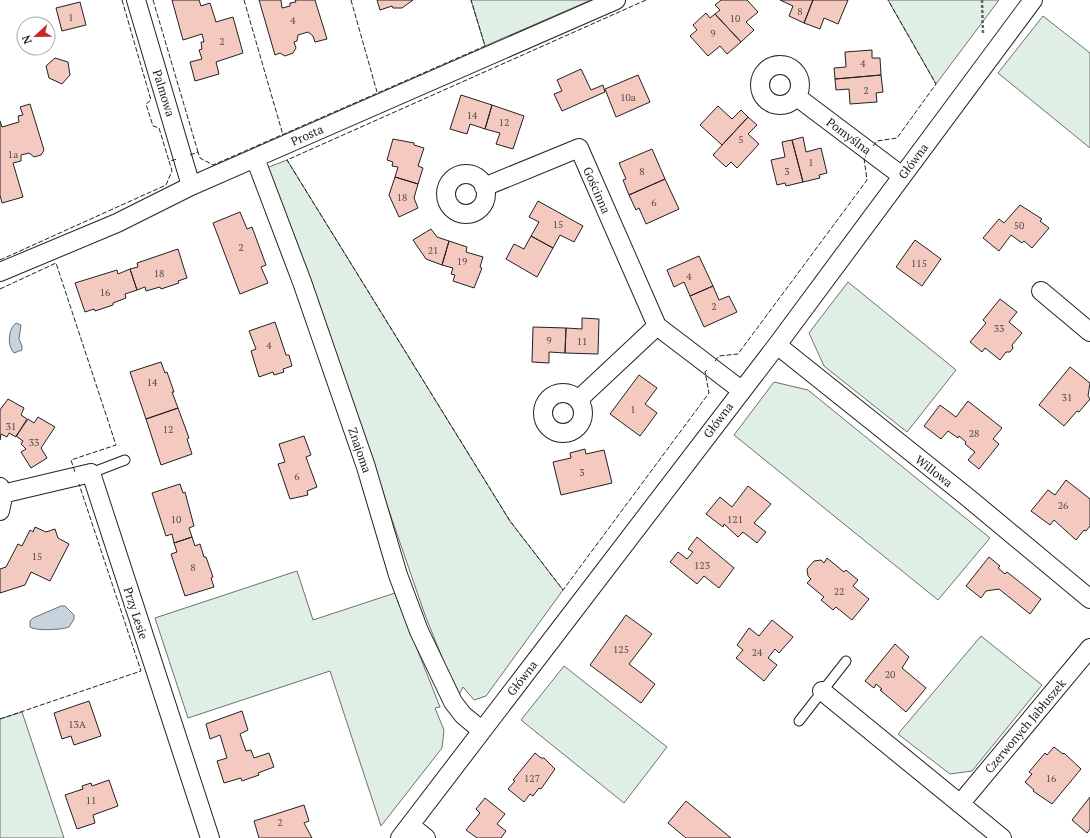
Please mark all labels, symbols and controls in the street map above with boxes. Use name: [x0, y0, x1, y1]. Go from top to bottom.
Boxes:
house number: 8: [797, 5, 803, 18]
house number: 1: [68, 11, 74, 24]
house number: 10: [730, 12, 740, 25]
house number: 4: [290, 14, 296, 27]
north arrow: [16, 16, 56, 56]
house number: 9: [710, 27, 716, 40]
text: N: [18, 33, 35, 46]
house number: 2: [219, 35, 225, 48]
house number: 4: [860, 57, 866, 70]
street label: Palmowa: [150, 68, 178, 118]
house number: 2: [863, 84, 869, 97]
house number: 10a: [620, 91, 636, 104]
house number: 14: [467, 109, 478, 122]
street label: Pomyślna: [824, 114, 874, 158]
house number: 12: [499, 116, 509, 129]
street label: Prosta: [288, 121, 326, 149]
house number: 5: [738, 133, 744, 146]
street label: Główna: [895, 140, 931, 182]
house number: 1a: [8, 148, 18, 161]
house number: 1: [808, 156, 814, 169]
street label: Gościnna: [580, 164, 614, 216]
house number: 8: [639, 165, 645, 178]
house number: 3: [784, 165, 790, 178]
house number: 18: [397, 191, 407, 204]
house number: 6: [651, 196, 657, 209]
house number: 15: [553, 218, 563, 231]
house number: 50: [1014, 219, 1024, 232]
house number: 2: [238, 241, 244, 254]
house number: 21: [428, 244, 438, 257]
house number: 19: [457, 255, 467, 268]
house number: 115: [911, 257, 927, 270]
house number: 18: [154, 267, 164, 280]
house number: 4: [686, 270, 692, 283]
house number: 16: [100, 286, 111, 299]
house number: 2: [711, 300, 717, 313]
house number: 33: [994, 322, 1004, 335]
house number: 9: [546, 334, 552, 347]
house number: 11: [577, 335, 587, 348]
house number: 4: [266, 339, 272, 352]
house number: 14: [147, 376, 158, 389]
house number: 31: [1062, 391, 1072, 404]
street label: Główna: [700, 399, 736, 441]
house number: 1: [630, 403, 636, 416]
house number: 31: [6, 420, 16, 433]
house number: 12: [163, 423, 173, 436]
street label: Znajoma: [345, 425, 375, 475]
house number: 28: [969, 427, 979, 440]
house number: 33: [29, 436, 39, 449]
street label: Willowa: [912, 452, 956, 490]
house number: 3: [579, 466, 585, 479]
house number: 6: [294, 470, 300, 483]
house number: 26: [1058, 499, 1069, 512]
house number: 10: [171, 513, 181, 526]
house number: 121: [727, 513, 743, 526]
house number: 15: [32, 550, 42, 563]
house number: 123: [694, 559, 710, 572]
house number: 8: [190, 561, 196, 574]
street label: Przy Lesie: [121, 585, 151, 641]
house number: 22: [834, 585, 844, 598]
house number: 125: [613, 643, 629, 656]
house number: 24: [752, 646, 763, 659]
street label: Główna: [504, 657, 540, 699]
house number: 20: [885, 668, 895, 681]
street label: Czerwonych Jabłuszek: [981, 675, 1069, 776]
house number: 13A: [68, 718, 86, 731]
house number: 127: [524, 772, 540, 785]
house number: 16: [1046, 772, 1057, 785]
house number: 11: [86, 794, 96, 807]
house number: 2: [277, 816, 283, 829]

